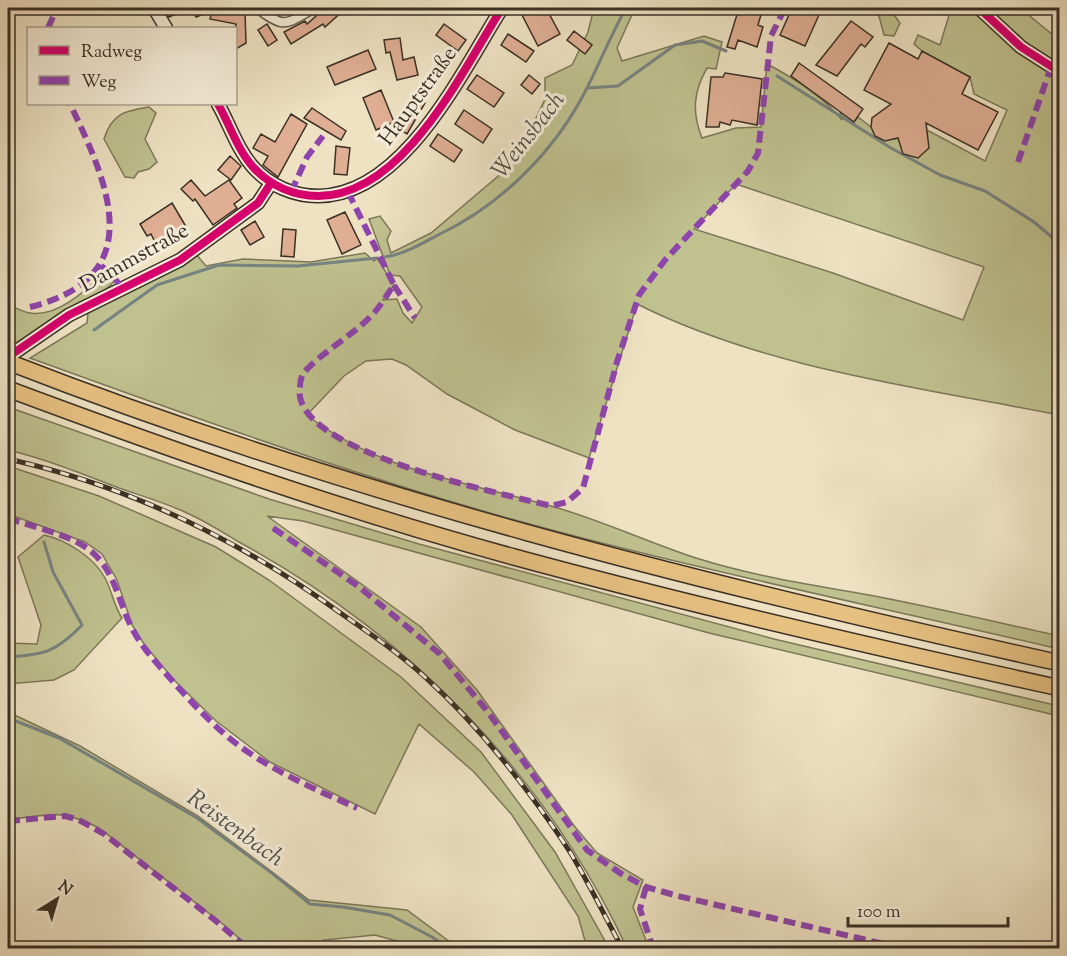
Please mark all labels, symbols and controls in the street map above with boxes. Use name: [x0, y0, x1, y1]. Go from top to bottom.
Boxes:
legend: [27, 27, 237, 105]
text: Radweg: [81, 40, 142, 66]
street label: Hauptstraße: [372, 41, 466, 153]
text: Weg: [81, 70, 117, 96]
water label: Weinsbach: [484, 85, 574, 187]
street label: Dammstraße: [75, 216, 195, 302]
water label: Reistenbach: [179, 782, 291, 876]
north arrow: [27, 869, 87, 929]
text: N: [52, 876, 77, 902]
scale bar: [848, 890, 1008, 928]
text: 100 m: [857, 900, 901, 926]

